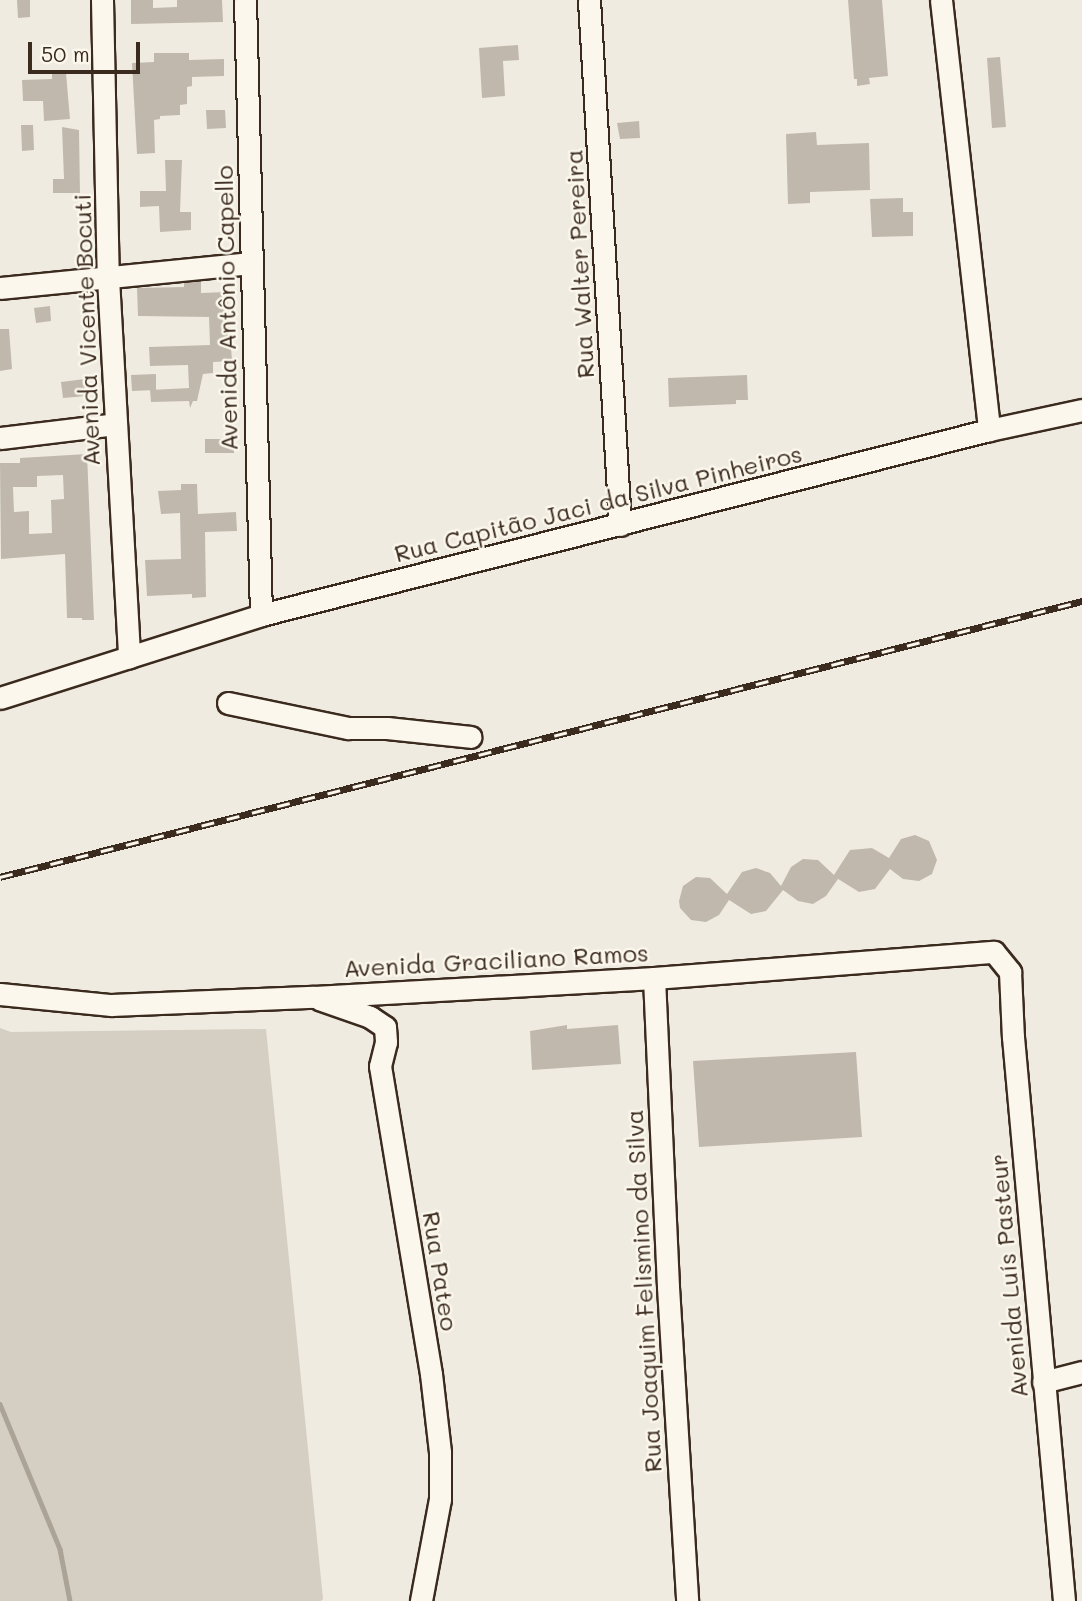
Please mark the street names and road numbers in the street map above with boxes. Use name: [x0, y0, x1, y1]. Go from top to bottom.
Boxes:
street label: Rua Walter Pereira: [559, 149, 599, 379]
street label: Avenida Antônio Capello: [209, 165, 243, 451]
street label: Avenida Vicente Bocuti: [67, 193, 105, 467]
street label: Rua Capitão Jaci da Silva Pinheiros: [391, 438, 805, 568]
street label: Avenida Graciliano Ramos: [343, 938, 649, 982]
street label: Rua Joaquim Felismino da Silva: [619, 1109, 667, 1473]
street label: Avenida Luís Pasteur: [983, 1153, 1033, 1399]
street label: Rua Pateo: [417, 1209, 465, 1333]

